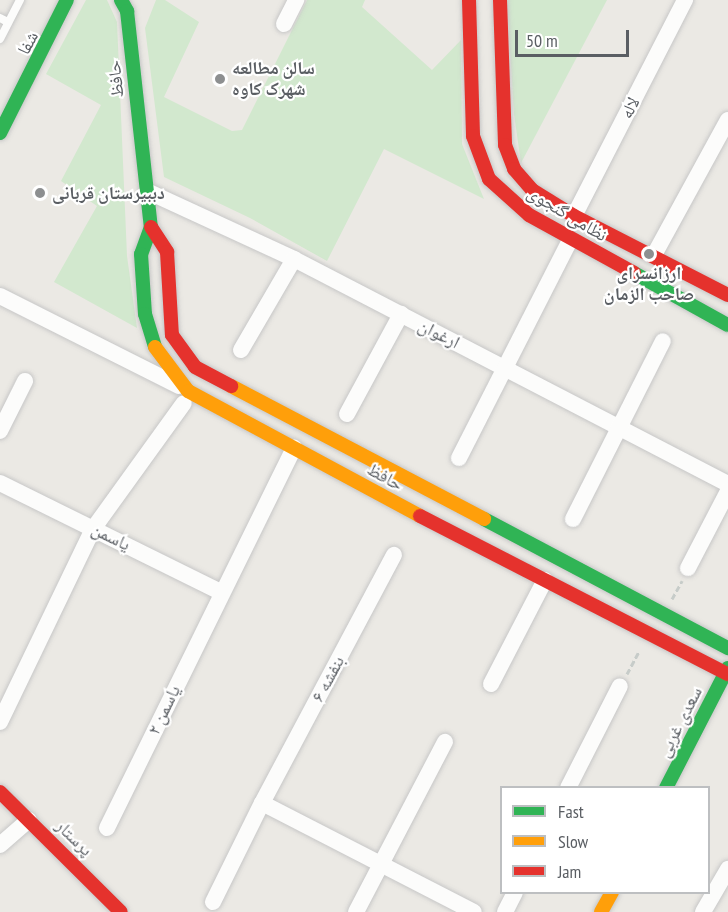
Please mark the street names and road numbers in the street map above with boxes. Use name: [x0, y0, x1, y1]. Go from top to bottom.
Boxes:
street label: شفا: [13, 28, 43, 58]
street label: حافظ: [103, 59, 129, 99]
street label: لاله: [616, 94, 644, 122]
street label: نظامی گنجوی: [523, 182, 611, 246]
street label: ارغوان: [415, 314, 463, 354]
street label: حافظ: [363, 458, 407, 496]
street label: یاسمن: [88, 518, 134, 556]
street label: بنفشه ۶: [307, 652, 349, 706]
street label: یاسمن ۲: [143, 682, 185, 738]
street label: سعدی غربی: [653, 683, 707, 761]
street label: پرستار: [51, 815, 97, 861]

